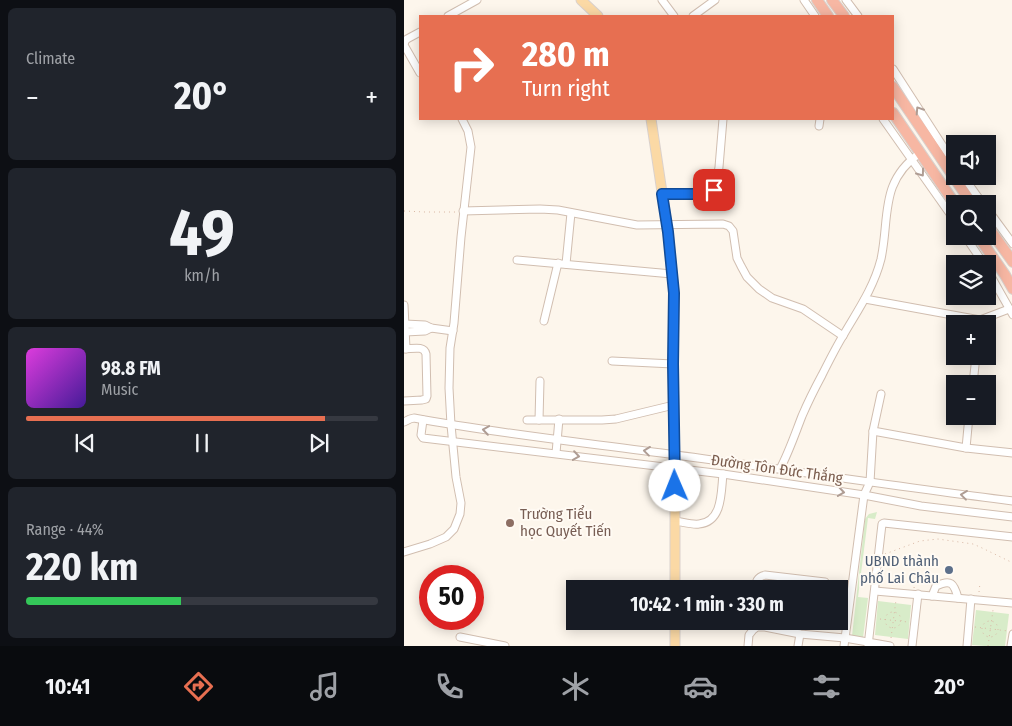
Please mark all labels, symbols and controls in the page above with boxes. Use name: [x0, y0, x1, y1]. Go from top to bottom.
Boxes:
text: 280 m: [522, 33, 610, 75]
icon: right: [439, 35, 504, 100]
text: Climate: [26, 49, 75, 68]
text: 20°: [174, 73, 230, 119]
text: Turn right: [522, 75, 610, 102]
text: −: [26, 81, 39, 114]
text: +: [365, 81, 378, 114]
one-way arrow: [916, 106, 925, 116]
map controls: [946, 135, 996, 425]
button: sound: [946, 135, 996, 185]
one-way arrow: [915, 167, 924, 177]
pin: [693, 169, 735, 211]
icon: arrive: [700, 176, 728, 204]
text: 49: [169, 194, 235, 272]
button: search: [946, 195, 996, 245]
button: layers: [946, 255, 996, 305]
text: km/h: [184, 266, 220, 285]
button: +: [946, 315, 996, 365]
text: 98.8 FM: [101, 357, 161, 380]
button: −: [946, 375, 996, 425]
text: Music: [101, 380, 138, 399]
one-way arrow: [481, 426, 490, 436]
icon: previous: [71, 429, 99, 457]
icon: pause: [188, 429, 216, 457]
icon: next: [305, 429, 333, 457]
one-way arrow: [643, 446, 651, 457]
one-way arrow: [572, 450, 580, 461]
street label: Đường Tôn Đức Thắng: [710, 451, 844, 487]
position arrow: [648, 459, 700, 511]
one-way arrow: [838, 486, 846, 497]
one-way arrow: [960, 490, 968, 501]
place label: Trường Tiểu học Quyết Tiến: [520, 505, 612, 540]
marker: Trường Tiểu học Quyết Tiến: [504, 517, 516, 529]
text: Range · 44%: [26, 520, 104, 539]
text: 220 km: [26, 544, 138, 590]
place label: UBND thành phố Lai Châu: [860, 552, 939, 587]
marker: UBND thành phố Lai Châu: [943, 564, 955, 576]
speed limit sign: 50: [419, 565, 484, 630]
text: 10:42 · 1 min · 330 m: [630, 593, 784, 616]
icon: directions: [181, 669, 216, 704]
icon: music: [307, 669, 342, 704]
icon: phone: [432, 669, 467, 704]
icon: climate: [558, 669, 593, 704]
icon: car: [683, 669, 718, 704]
icon: filters: [809, 669, 844, 704]
text: 10:41: [45, 673, 91, 700]
text: 20°: [934, 673, 967, 700]

